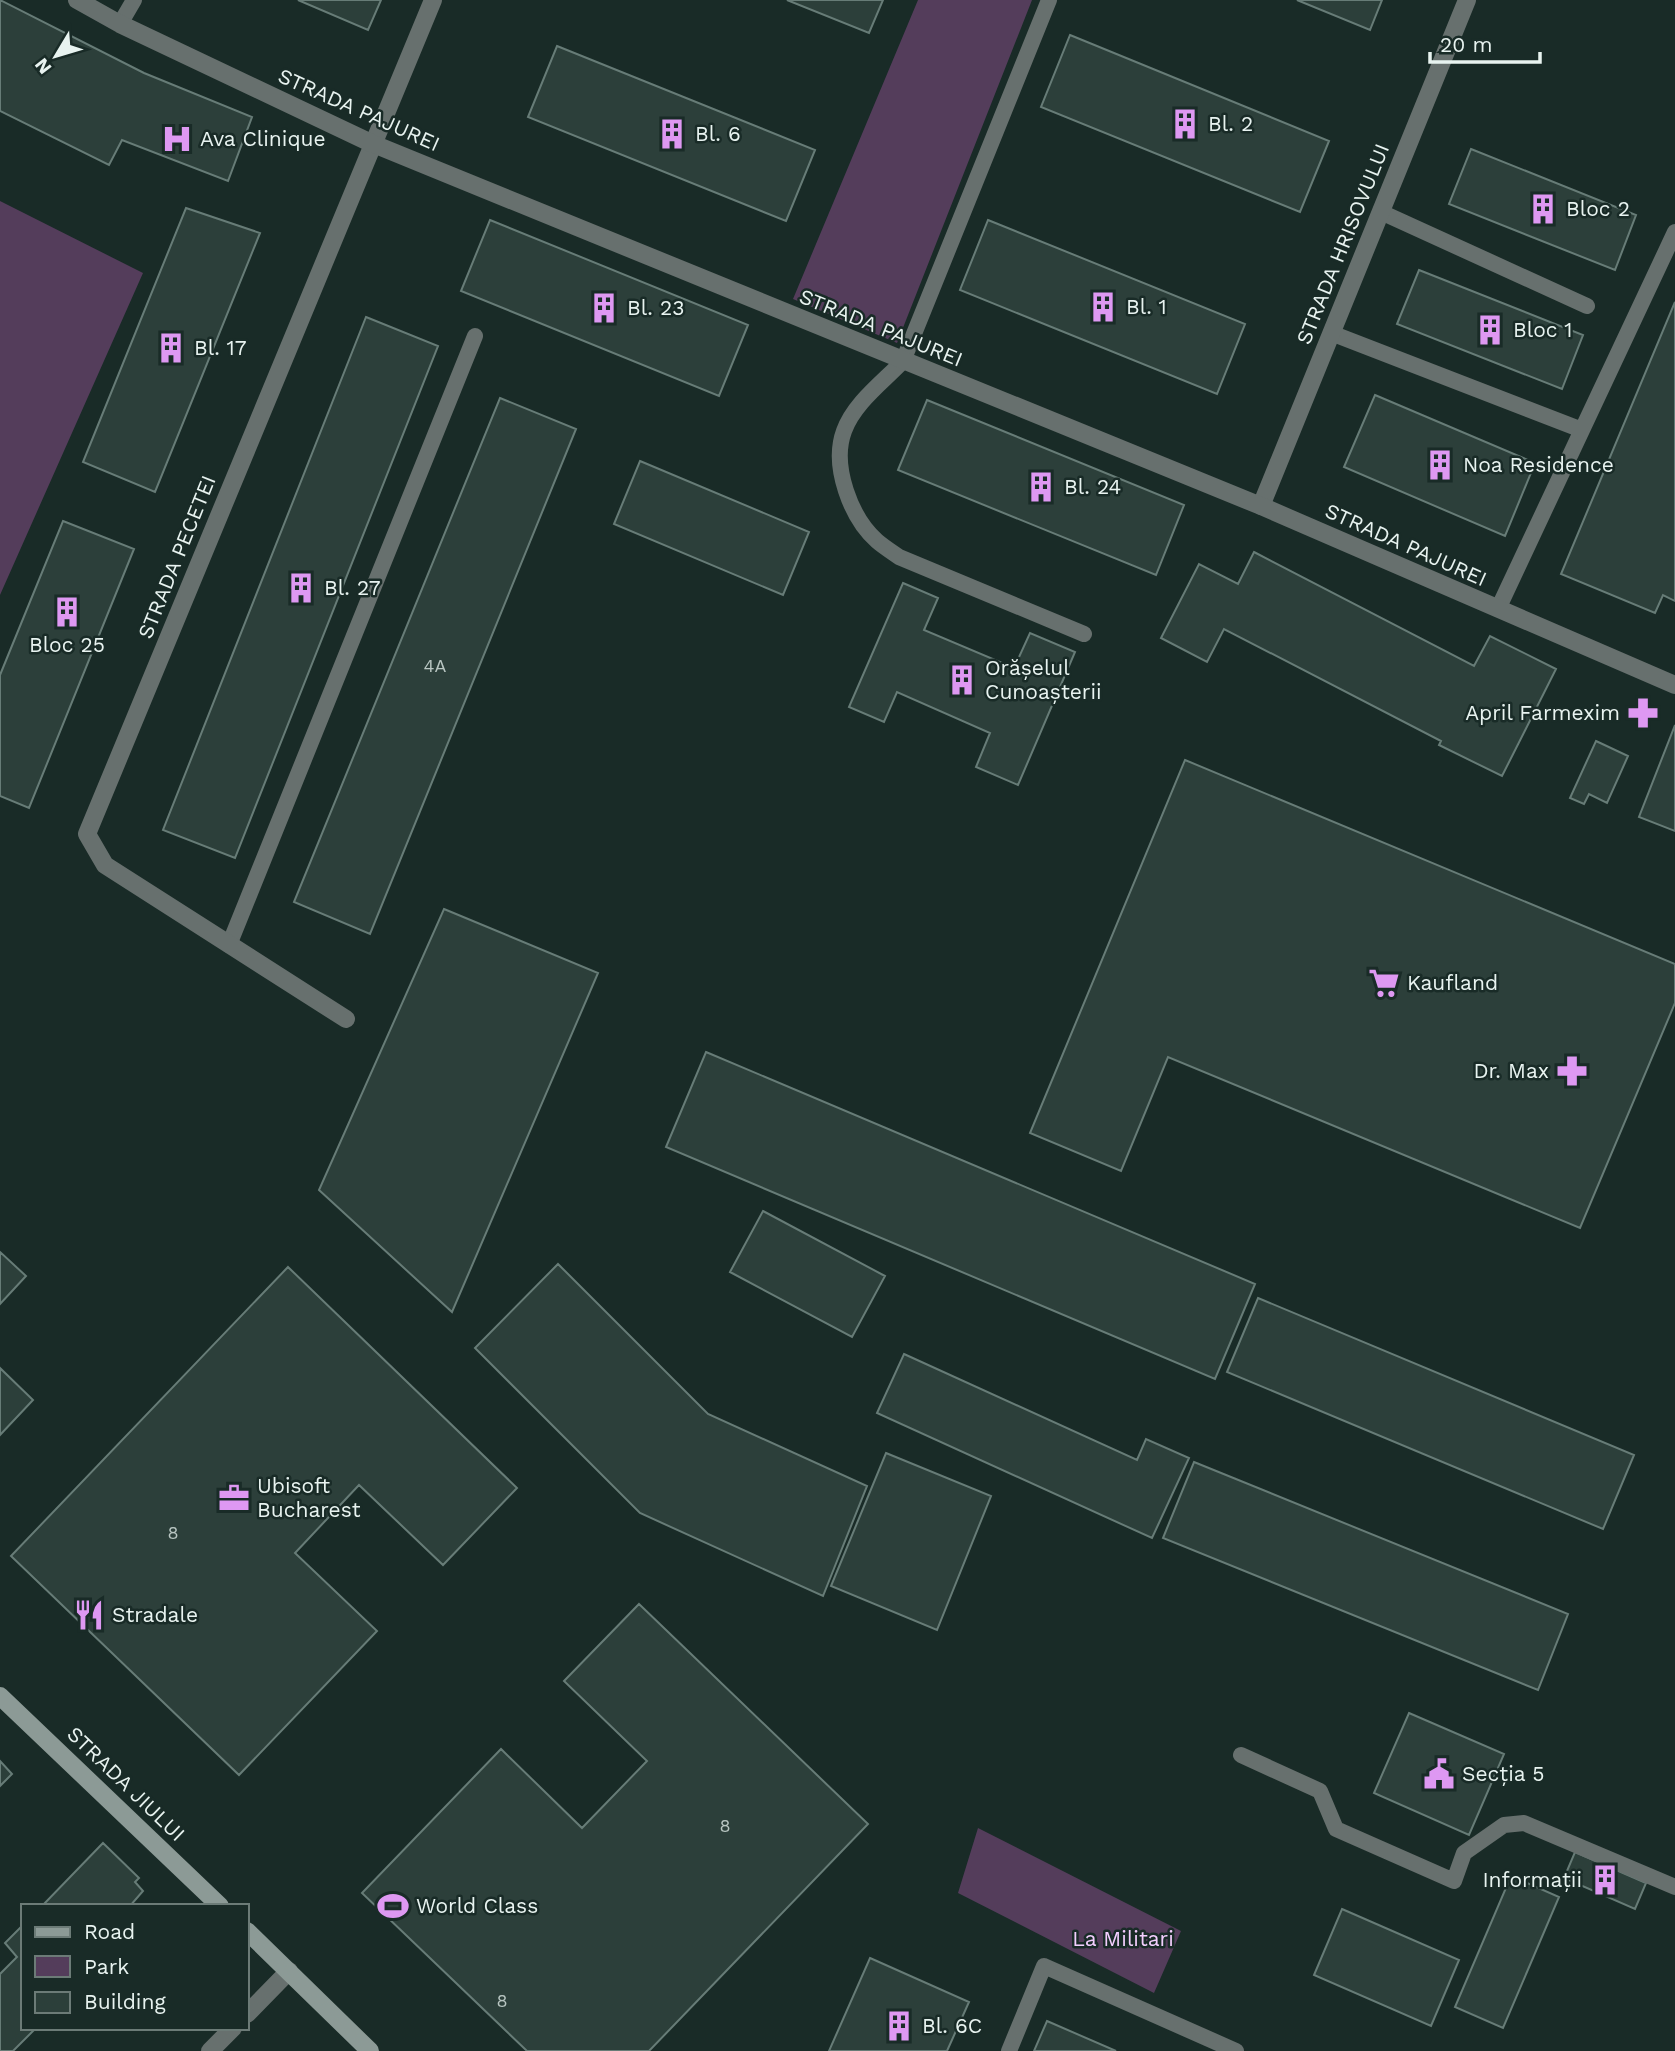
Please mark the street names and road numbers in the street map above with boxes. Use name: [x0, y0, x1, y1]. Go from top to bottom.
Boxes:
street label: STRADA PAJUREI: [275, 63, 444, 156]
street label: STRADA HRISOVULUI: [1291, 140, 1394, 348]
street label: STRADA PAJUREI: [796, 283, 967, 372]
street label: STRADA PECETEI: [132, 471, 221, 642]
street label: STRADA PAJUREI: [1322, 498, 1491, 591]
street label: STRADA JIULUI: [62, 1721, 190, 1846]

